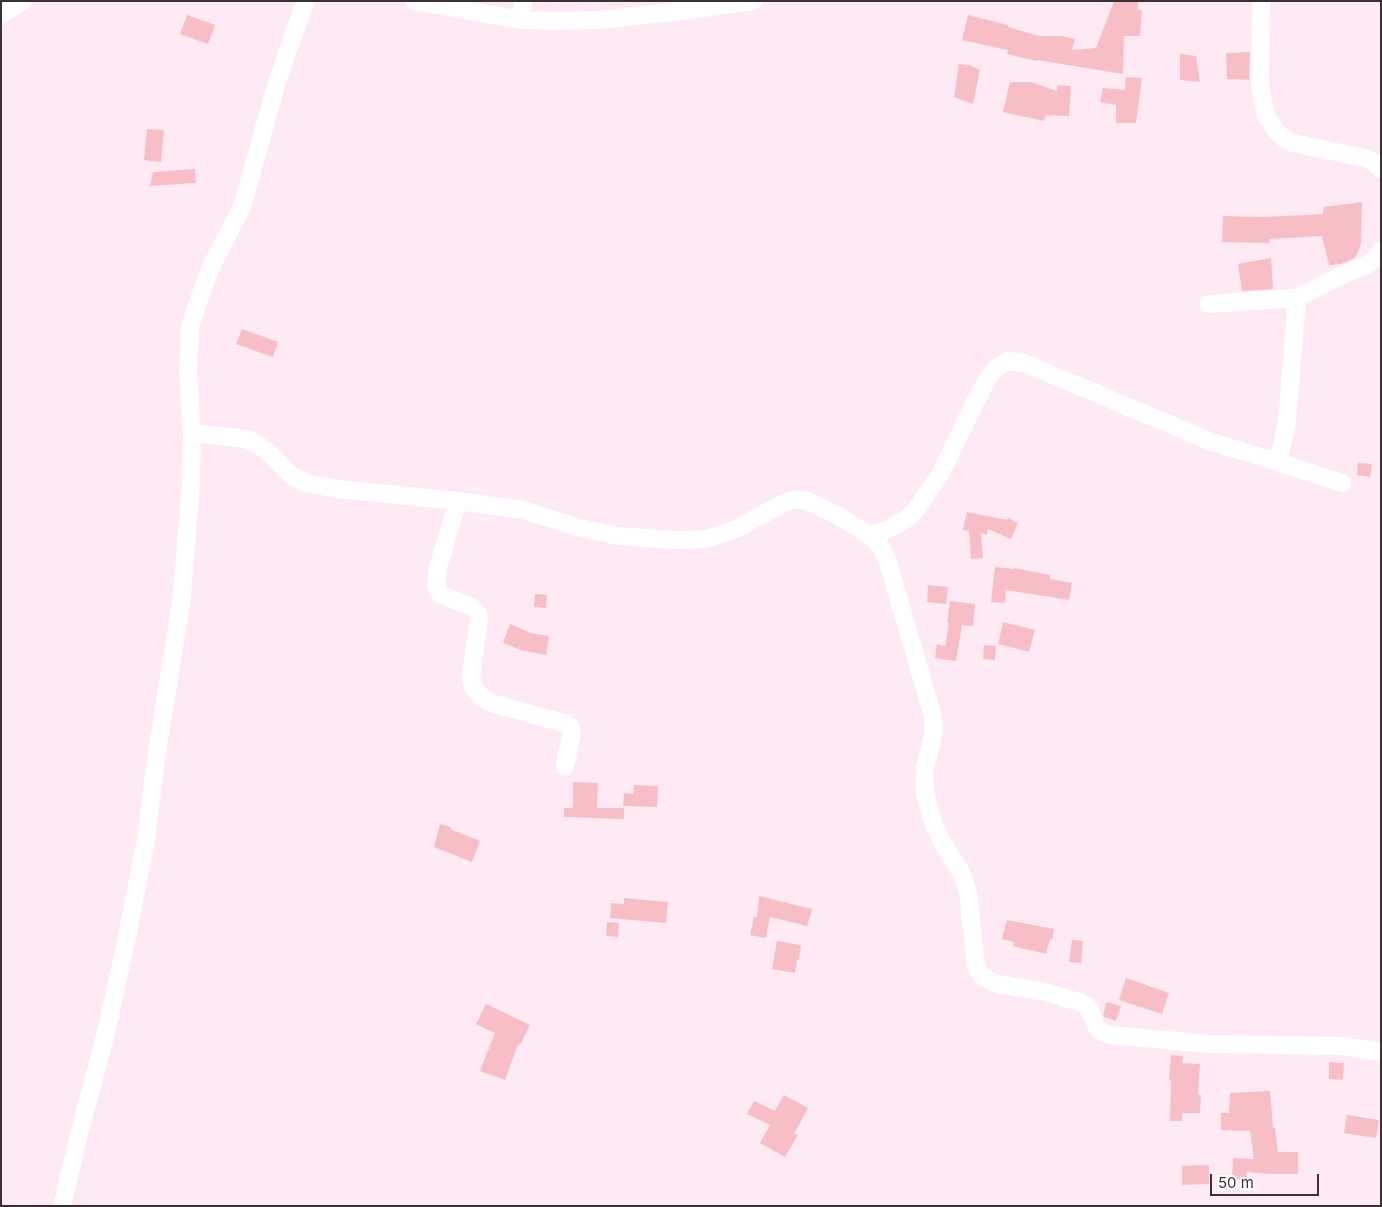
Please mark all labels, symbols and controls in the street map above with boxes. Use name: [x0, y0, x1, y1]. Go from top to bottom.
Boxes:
scale bar: [1212, 1164, 1321, 1196]
text: 50 m: [1218, 1173, 1254, 1192]

